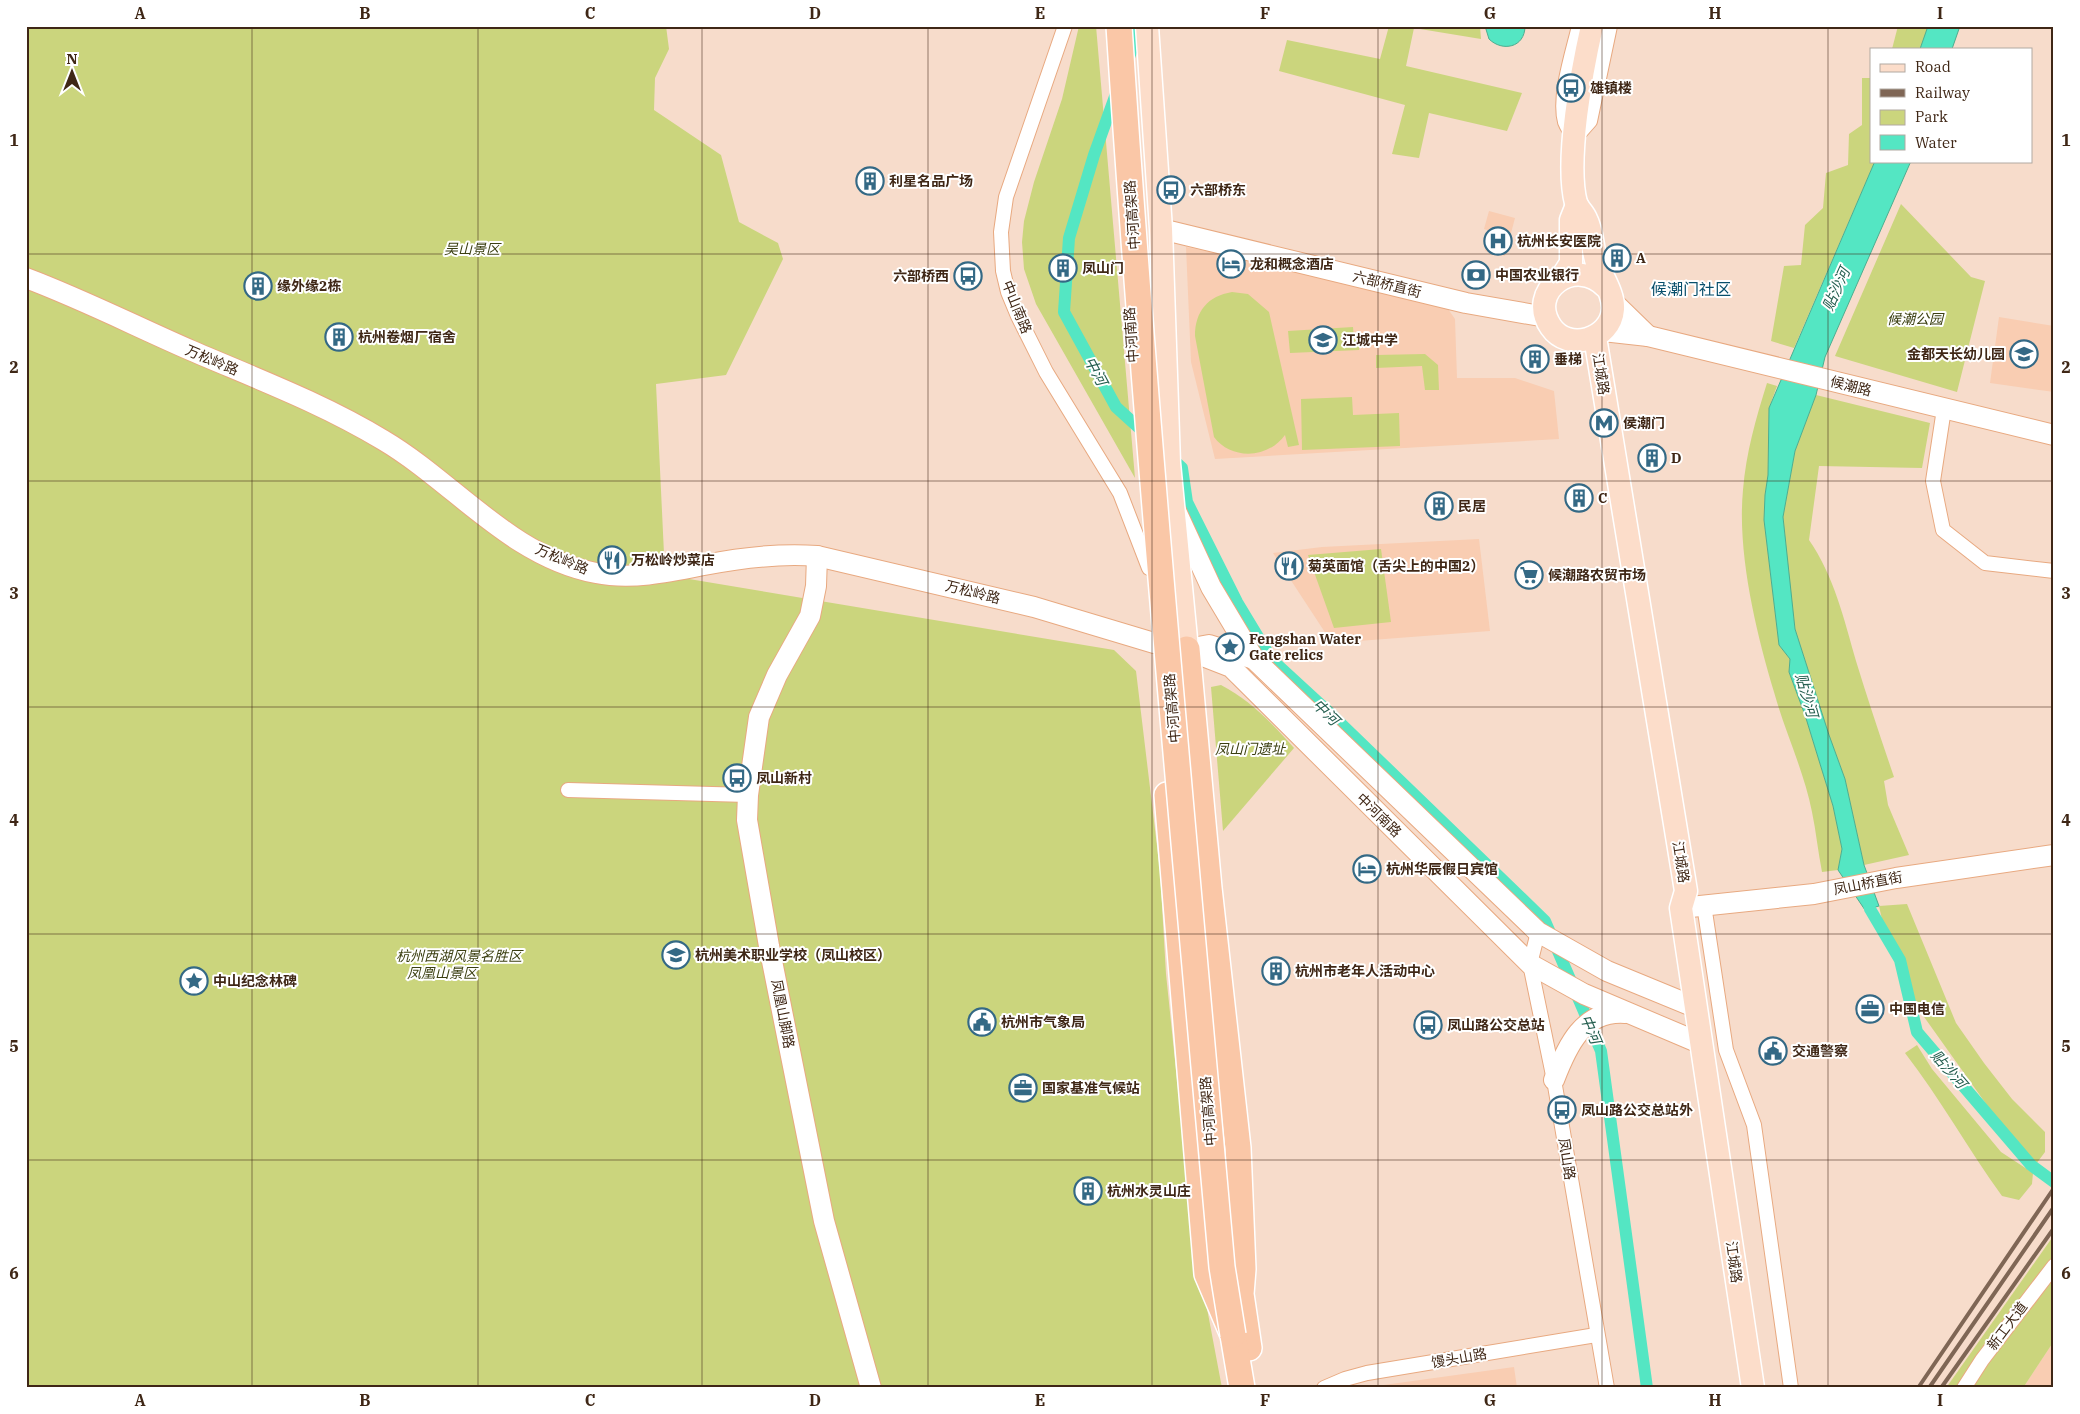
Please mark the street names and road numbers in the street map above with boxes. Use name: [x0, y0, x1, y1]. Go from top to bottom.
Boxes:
street label: 中河高架路: [1121, 179, 1143, 251]
street label: 六部桥直街: [1351, 267, 1423, 301]
street label: 中山南路: [998, 278, 1036, 336]
street label: 中河南路: [1120, 306, 1142, 364]
street label: 万松岭路: [183, 341, 241, 379]
street label: 江城路: [1589, 352, 1613, 396]
street label: 候潮路: [1828, 372, 1874, 400]
street label: 万松岭路: [533, 540, 591, 578]
street label: 万松岭路: [944, 576, 1002, 608]
street label: 中河高架路: [1160, 672, 1184, 744]
street label: 中河南路: [1353, 789, 1405, 841]
street label: 江城路: [1669, 840, 1693, 884]
street label: 凤山桥直街: [1832, 867, 1904, 899]
street label: 凤凰山脚路: [767, 978, 799, 1050]
street label: 中河高架路: [1196, 1075, 1220, 1147]
street label: 凤山路: [1555, 1137, 1579, 1181]
street label: 江城路: [1722, 1240, 1746, 1284]
street label: 新工大道: [1983, 1298, 2031, 1354]
street label: 馒头山路: [1430, 1344, 1488, 1372]

